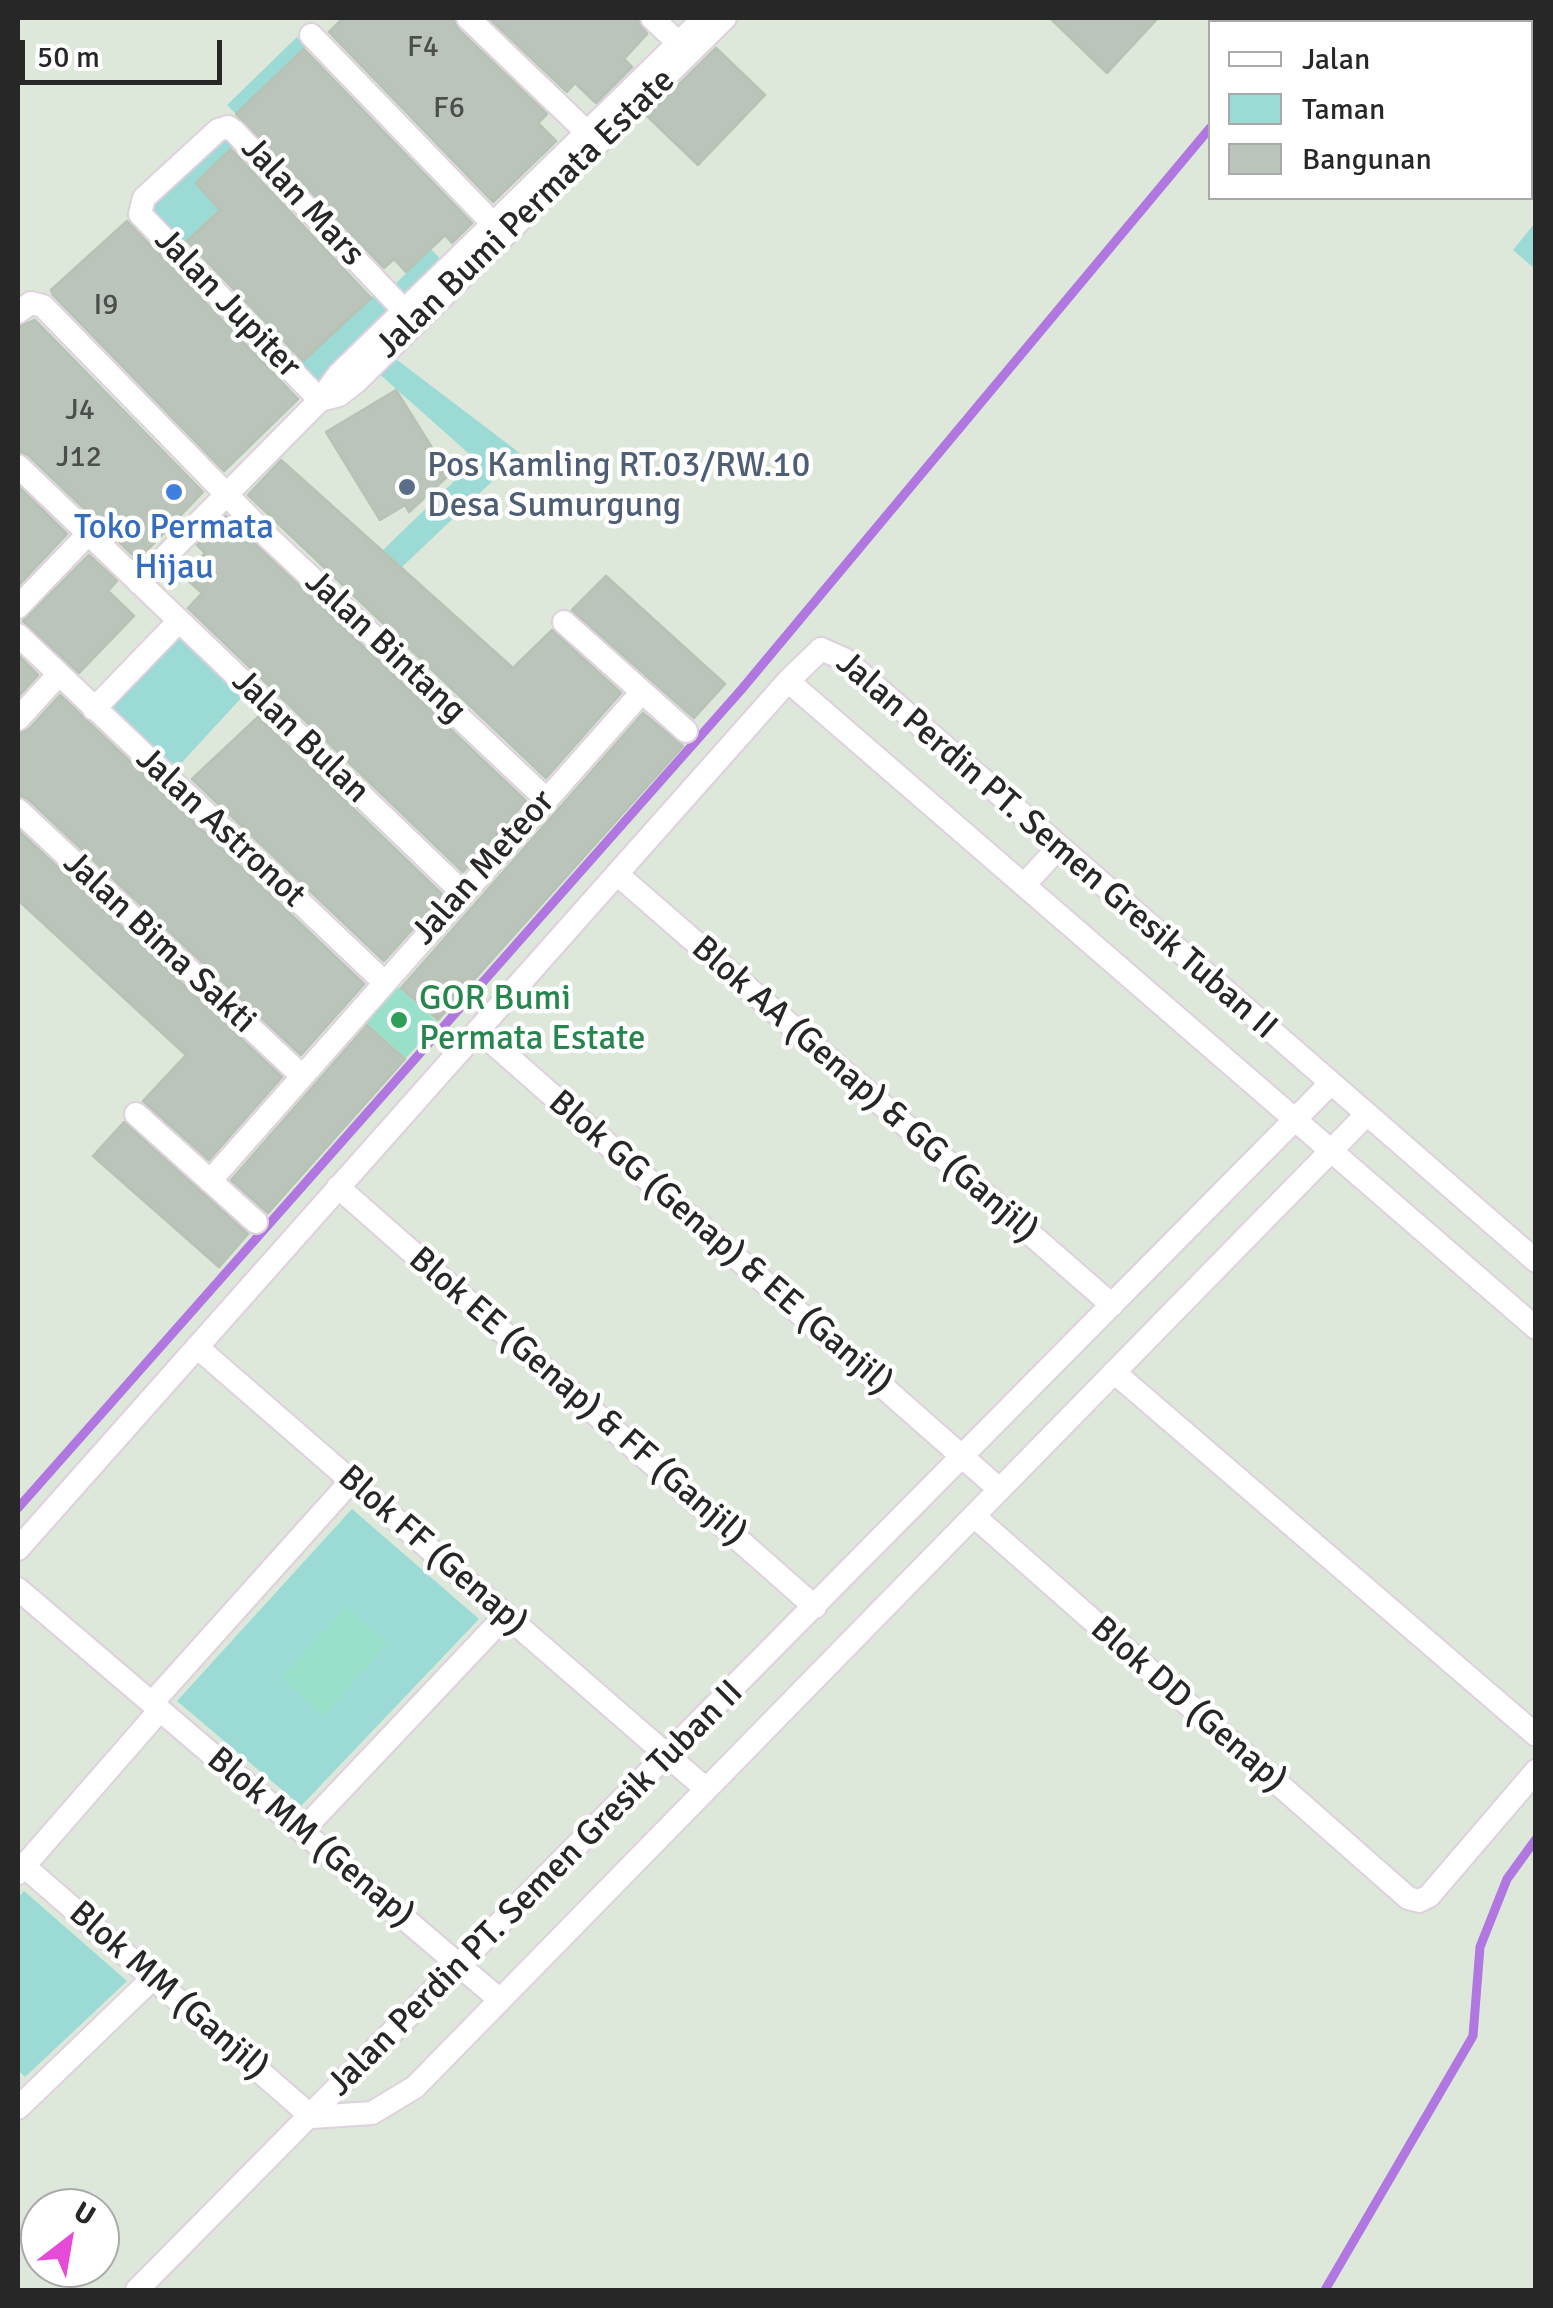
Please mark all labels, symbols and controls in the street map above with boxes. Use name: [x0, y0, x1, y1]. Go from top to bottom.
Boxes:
scale bar: [25, 20, 228, 82]
legend: [1208, 20, 1533, 200]
house number: F4: [407, 30, 439, 66]
text: 50 m: [37, 39, 100, 76]
text: Jalan: [1302, 41, 1370, 78]
street label: Jalan Bumi Permata Estate: [368, 60, 684, 368]
house number: F6: [433, 91, 465, 127]
text: Taman: [1302, 91, 1385, 128]
street label: Jalan Mars: [232, 129, 372, 275]
text: Bangunan: [1302, 141, 1432, 178]
street label: Jalan Jupiter: [145, 220, 309, 388]
house number: I9: [93, 288, 119, 324]
house number: J4: [65, 393, 95, 429]
house number: J12: [56, 440, 102, 476]
place label: Pos Kamling RT.03/RW.10 Desa Sumurgung: [427, 446, 810, 528]
marker: Pos Kamling RT.03/RW.10 Desa Sumurgung: [396, 476, 418, 498]
marker: Toko Permata Hijau: [163, 481, 185, 503]
place label: Toko Permata Hijau: [74, 508, 274, 590]
street label: Jalan Bintang: [296, 562, 474, 732]
street label: Jalan Perdin PT. Semen Gresik Tuban II: [827, 643, 1285, 1049]
street label: Jalan Bulan: [223, 661, 377, 813]
street label: Jalan Astronot: [127, 739, 313, 917]
street label: Jalan Meteor: [404, 782, 564, 954]
street label: Jalan Bima Sakti: [54, 843, 264, 1043]
street label: Blok AA (Genap) & GG (Ganjil): [682, 928, 1046, 1252]
place label: GOR Bumi Permata Estate: [419, 979, 645, 1061]
marker: GOR Bumi Permata Estate: [388, 1009, 410, 1031]
street label: Blok GG (Genap) & EE (Ganjil): [539, 1082, 901, 1404]
street label: Blok EE (Genap) & FF (Ganjil): [400, 1239, 754, 1555]
street label: Blok FF (Genap): [329, 1457, 535, 1645]
street label: Blok DD (Genap): [1081, 1608, 1295, 1802]
street label: Jalan Perdin PT. Semen Gresik Tuban II: [319, 1672, 753, 2106]
street label: Blok MM (Genap): [198, 1739, 422, 1937]
street label: Blok MM (Ganjil): [60, 1893, 276, 2089]
north arrow: [20, 2188, 120, 2288]
text: U: [68, 2195, 101, 2233]

